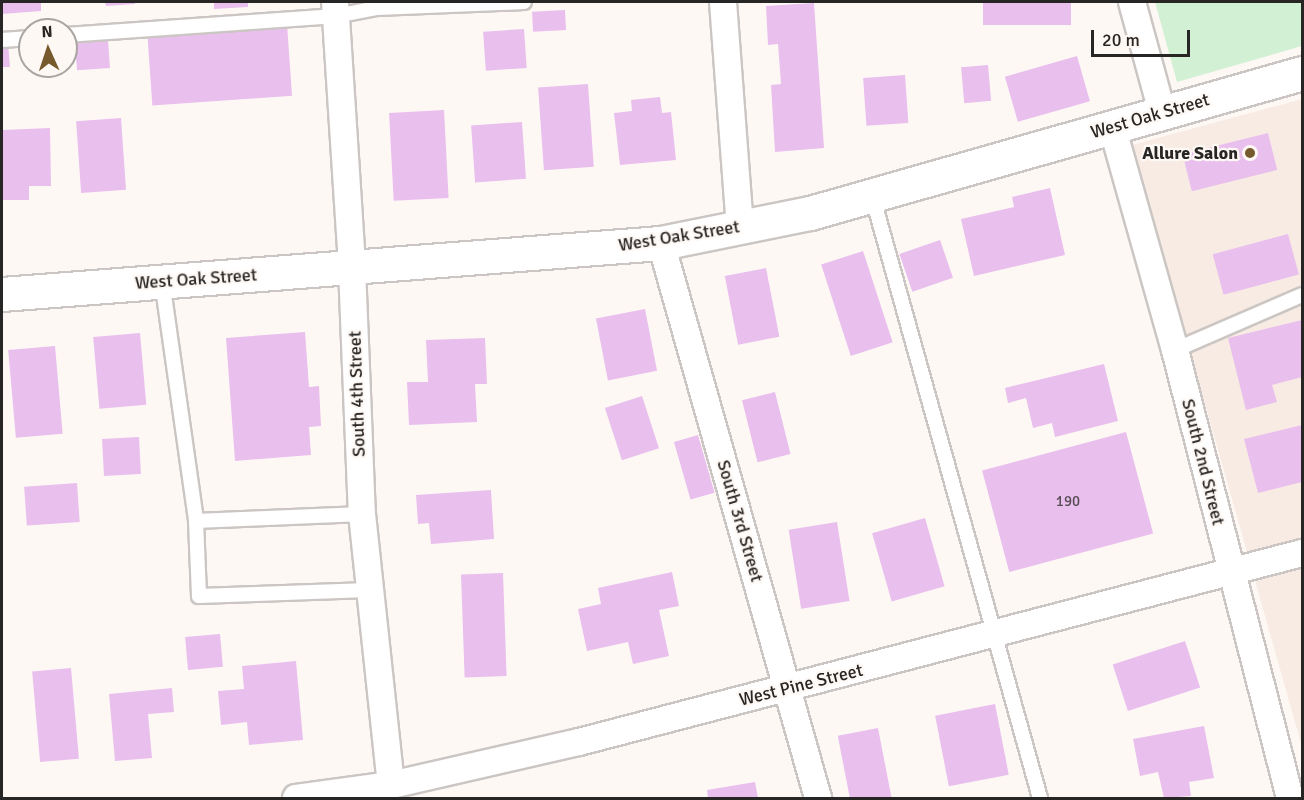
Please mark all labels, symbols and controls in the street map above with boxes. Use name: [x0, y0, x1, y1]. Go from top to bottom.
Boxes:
north arrow: [18, 18, 78, 78]
scale bar: [1094, 18, 1193, 56]
text: N: [41, 22, 53, 42]
text: 20 m: [1102, 29, 1140, 51]
street label: West Oak Street: [1088, 89, 1212, 143]
place label: Allure Salon: [1142, 142, 1238, 164]
marker: Allure Salon: [1243, 146, 1257, 160]
street label: West Oak Street: [617, 216, 741, 256]
street label: West Oak Street: [134, 264, 258, 294]
street label: South 4th Street: [344, 331, 370, 457]
street label: South 2nd Street: [1177, 397, 1229, 527]
street label: South 3rd Street: [712, 458, 768, 584]
house number: 190: [1056, 493, 1080, 511]
street label: West Pine Street: [737, 659, 865, 711]

